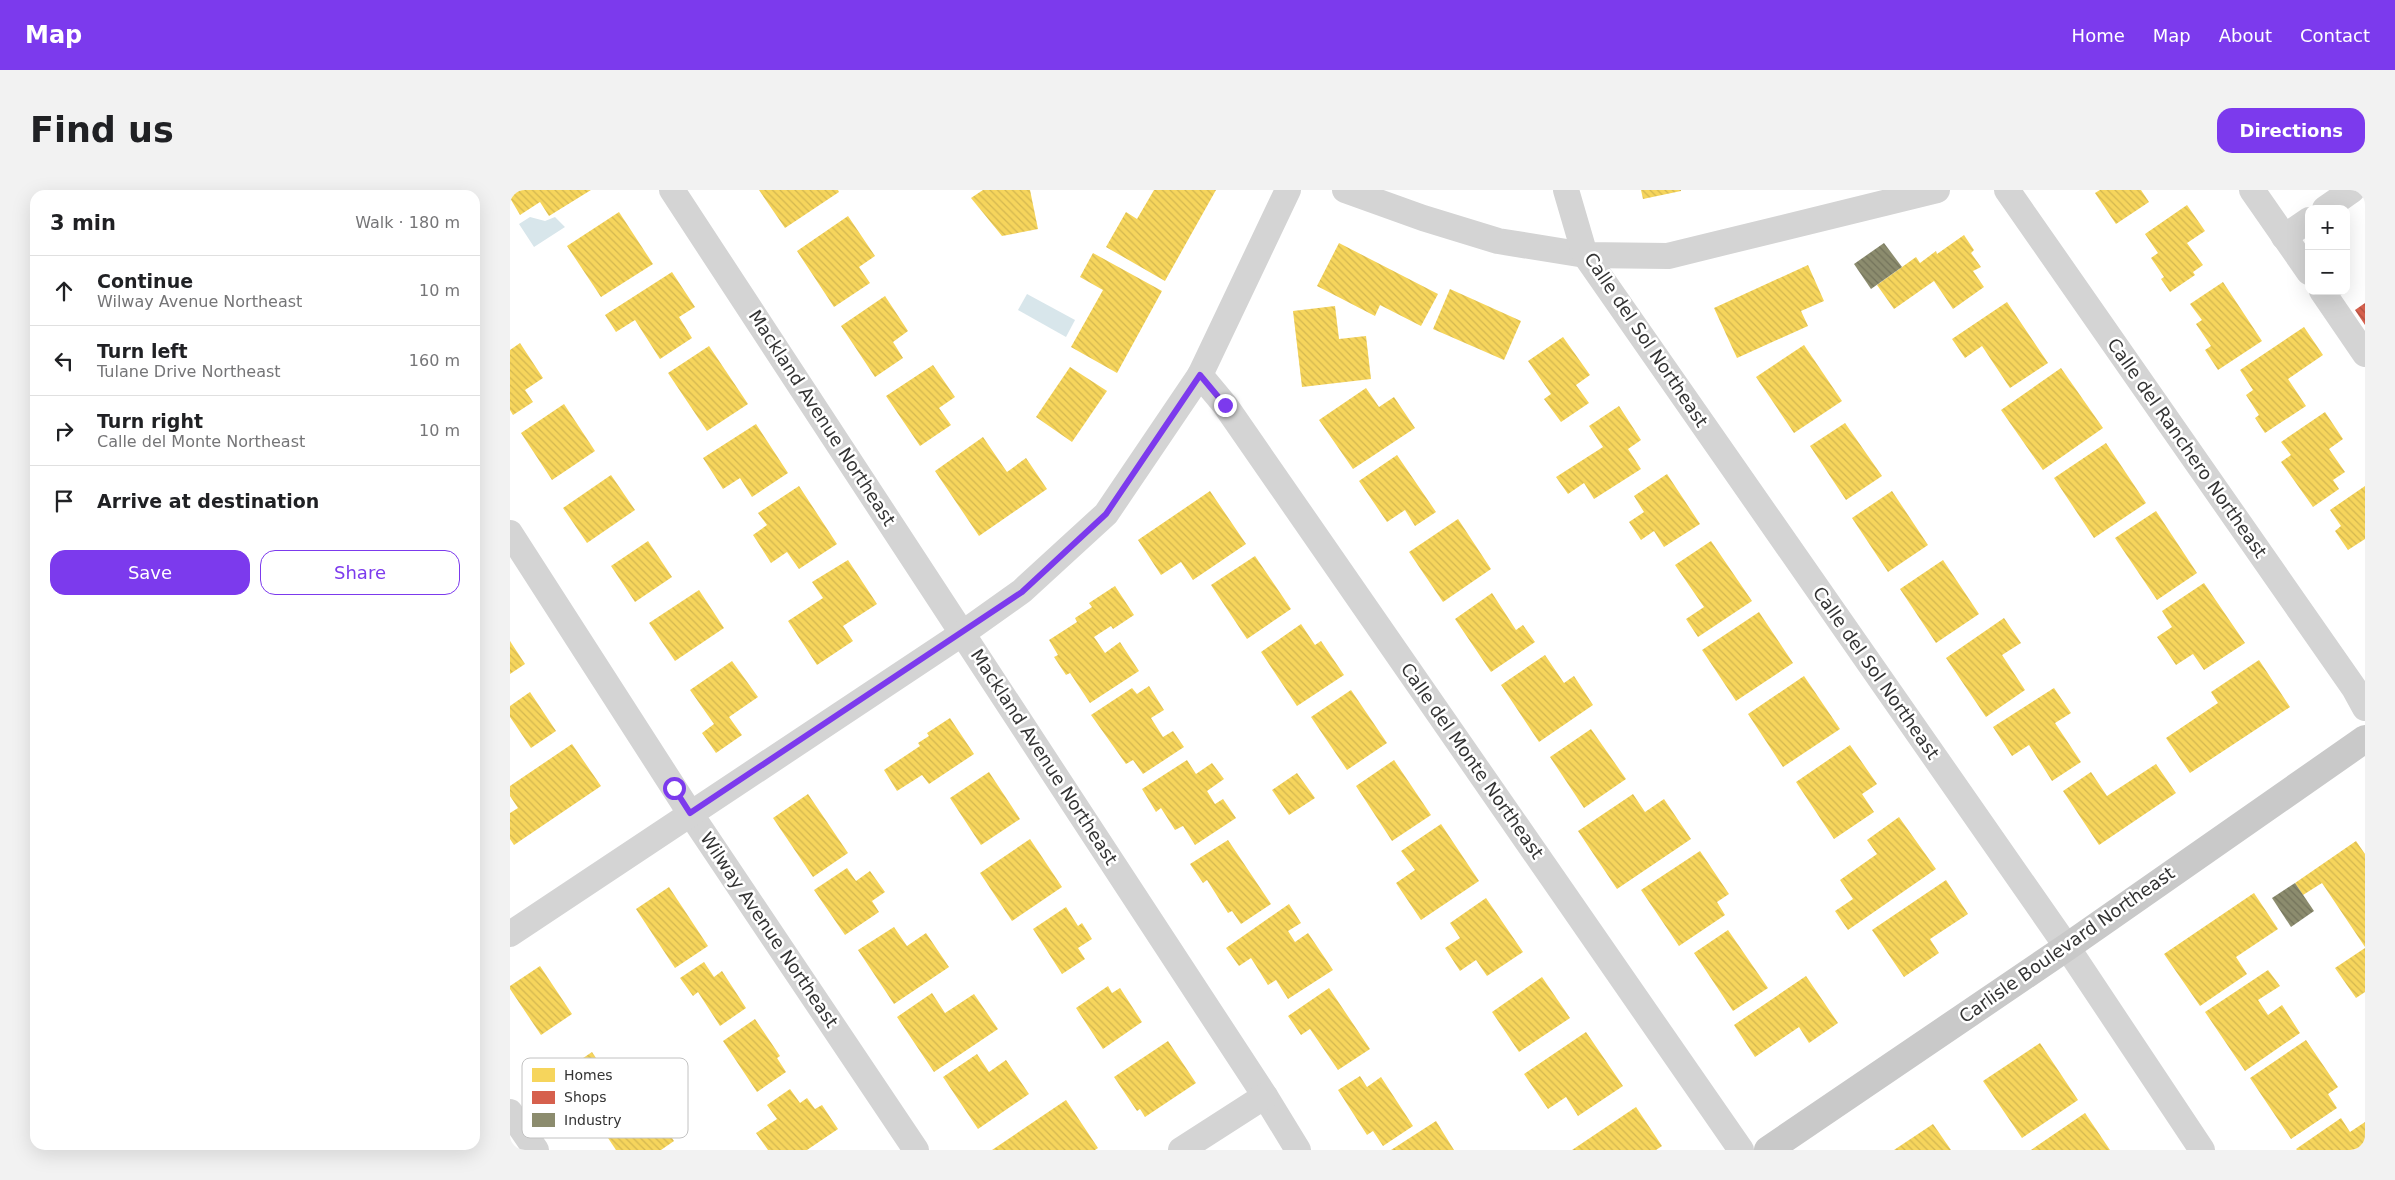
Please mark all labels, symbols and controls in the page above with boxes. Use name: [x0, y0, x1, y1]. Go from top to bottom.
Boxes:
text: Map: [25, 21, 82, 49]
text: Home: [2072, 25, 2125, 46]
text: Map: [2153, 25, 2191, 46]
text: About: [2219, 25, 2272, 46]
text: Contact: [2300, 25, 2370, 46]
button: Directions: [2217, 108, 2365, 153]
text: Find us: [30, 110, 174, 150]
map controls: [2305, 205, 2350, 295]
button: +: [2305, 205, 2350, 250]
text: 3 min: [50, 211, 116, 235]
text: Walk · 180 m: [355, 213, 460, 232]
street label: Calle del Sol Northeast: [1580, 249, 1713, 431]
button: −: [2305, 250, 2350, 295]
text: Continue: [97, 270, 193, 292]
icon: ahead: [50, 277, 78, 305]
text: 10 m: [419, 281, 460, 300]
text: Wilway Avenue Northeast: [97, 292, 302, 311]
street label: Mackland Avenue Northeast: [745, 306, 900, 530]
street label: Calle del Ranchero Northeast: [2103, 334, 2271, 562]
text: Turn left: [97, 340, 188, 362]
icon: left: [50, 347, 78, 375]
text: 160 m: [409, 351, 460, 370]
text: Tulane Drive Northeast: [97, 362, 281, 381]
route end: [1214, 394, 1237, 417]
text: Turn right: [97, 410, 203, 432]
icon: right: [50, 417, 78, 445]
text: 10 m: [419, 421, 460, 440]
text: Calle del Monte Northeast: [97, 432, 305, 451]
icon: arrive: [50, 487, 78, 515]
text: Arrive at destination: [97, 490, 319, 512]
button: Save: [50, 550, 250, 595]
button: Share: [260, 550, 460, 595]
street label: Calle del Sol Northeast: [1809, 582, 1944, 763]
street label: Mackland Avenue Northeast: [967, 645, 1122, 869]
street label: Calle del Monte Northeast: [1397, 659, 1548, 863]
route start: [663, 777, 686, 800]
street label: Wilway Avenue Northeast: [696, 828, 843, 1031]
street label: Carlisle Boulevard Northeast: [1955, 862, 2178, 1027]
legend: [522, 1058, 688, 1138]
text: Homes: [564, 1067, 613, 1083]
text: Shops: [564, 1089, 607, 1105]
text: Industry: [564, 1112, 622, 1128]

